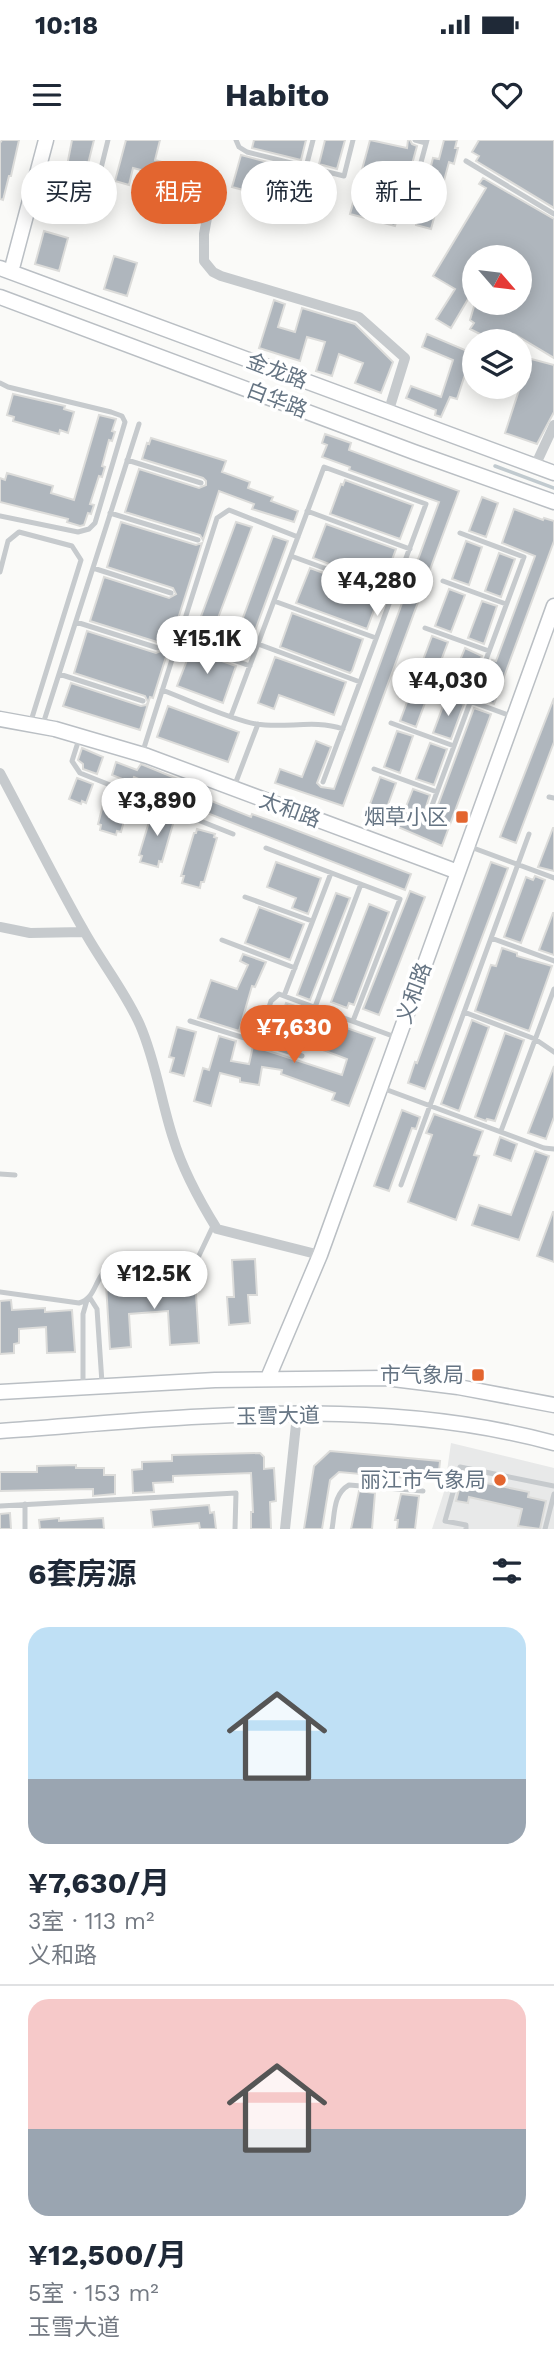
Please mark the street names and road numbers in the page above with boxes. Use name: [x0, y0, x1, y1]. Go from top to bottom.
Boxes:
street label: 金龙路: [243, 348, 311, 393]
street label: 白华路: [243, 377, 311, 422]
street label: 太和路: [256, 787, 324, 832]
street label: 义和路: [391, 959, 436, 1027]
street label: 玉雪大道: [236, 1402, 320, 1429]

